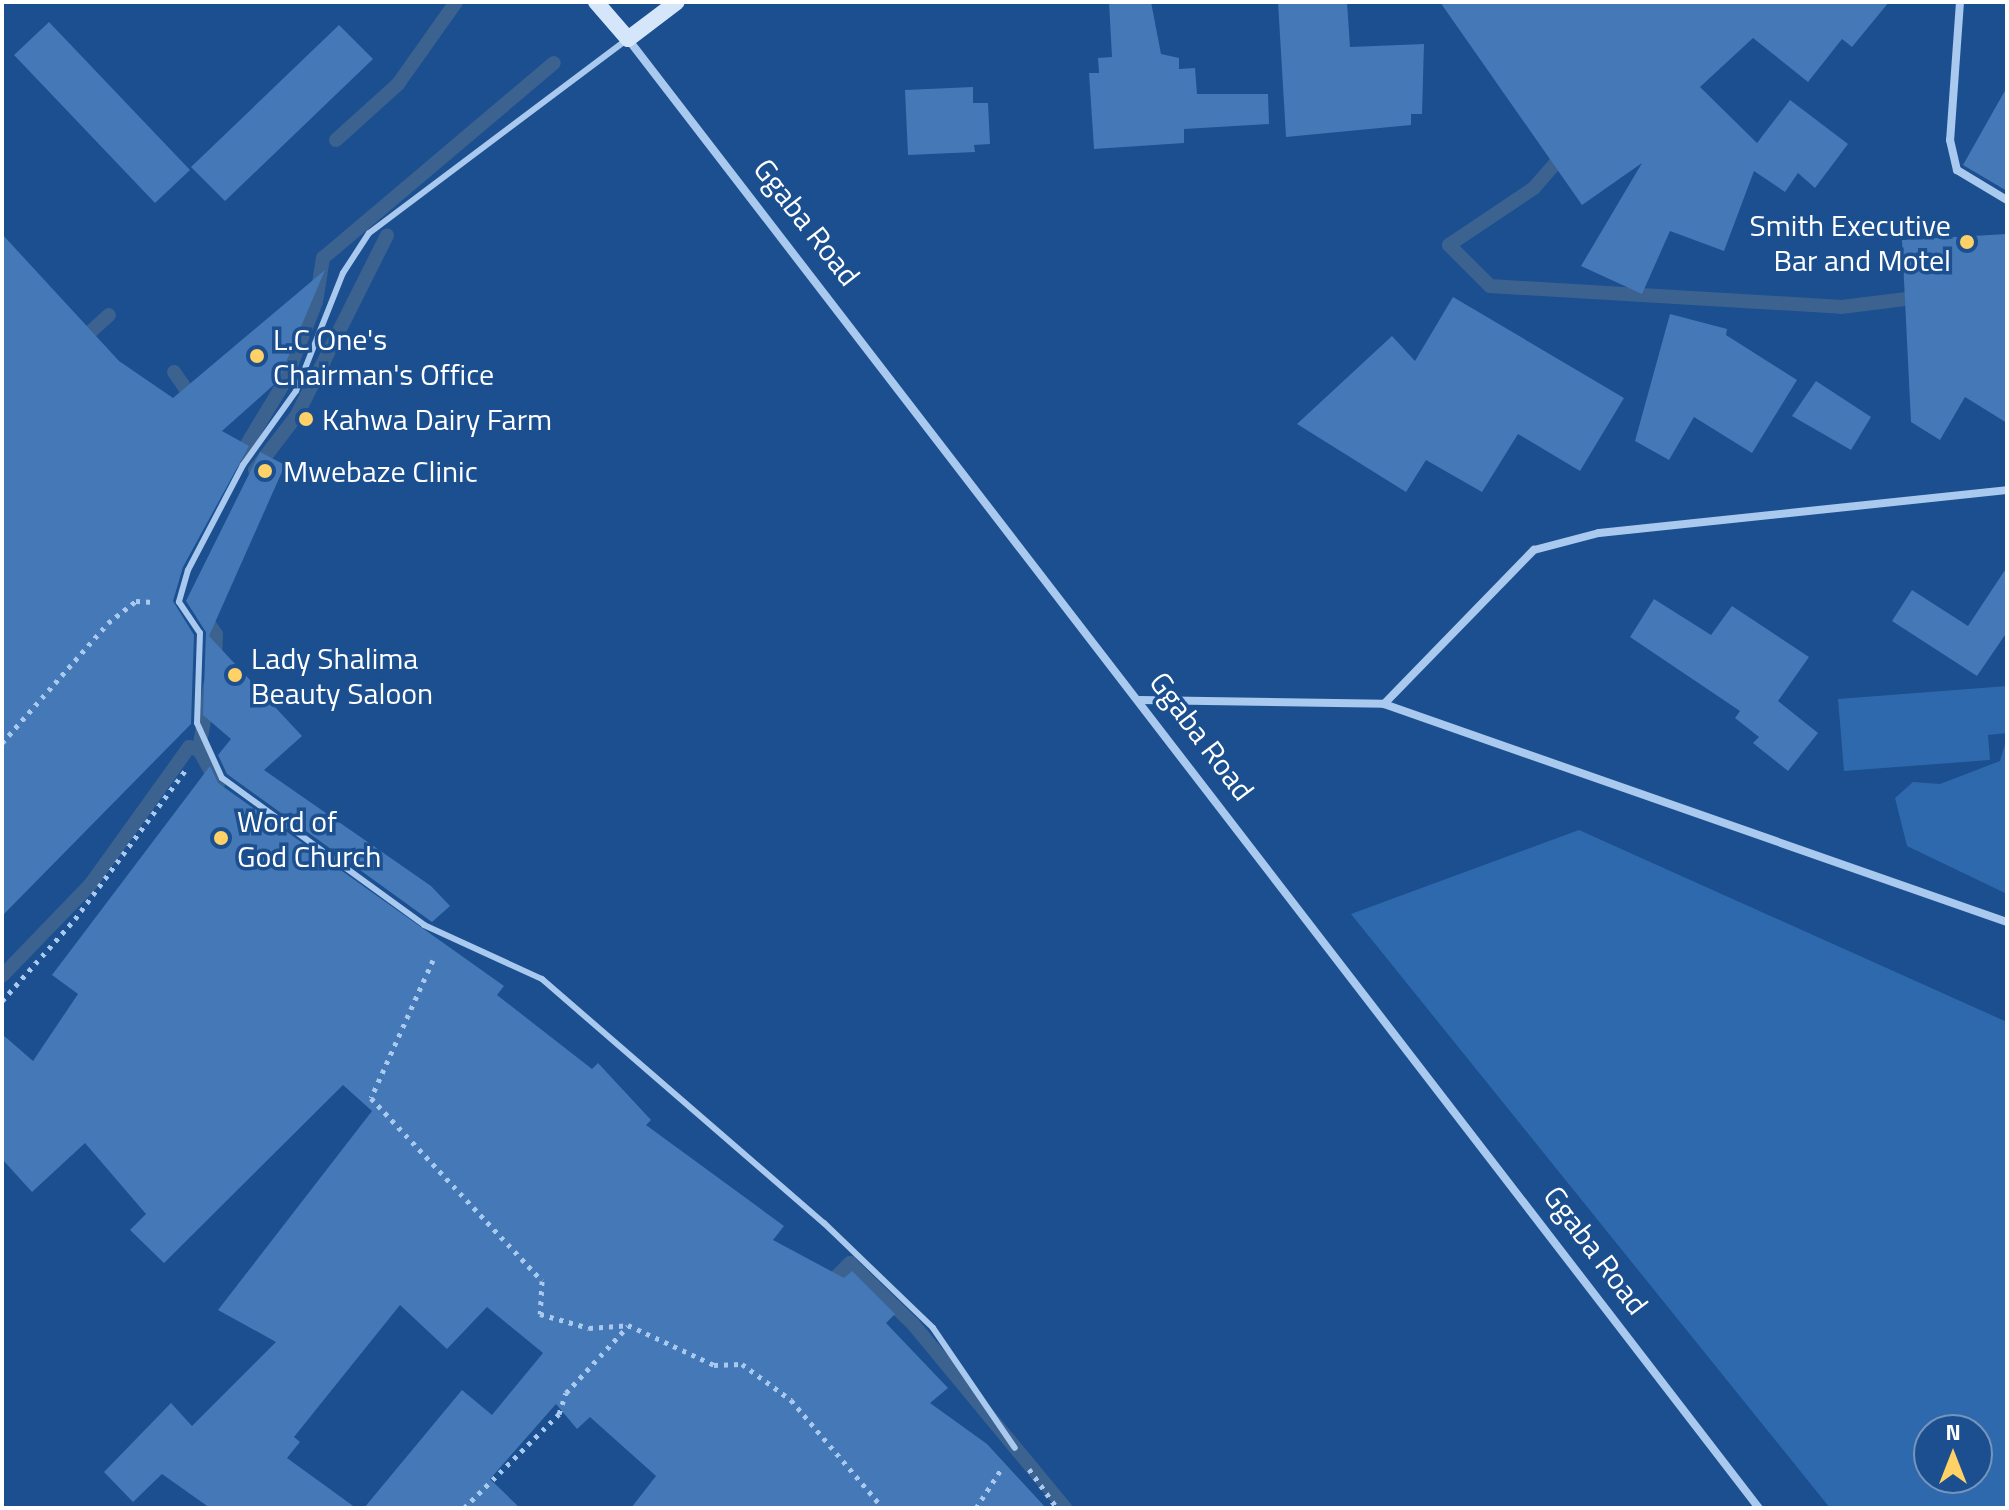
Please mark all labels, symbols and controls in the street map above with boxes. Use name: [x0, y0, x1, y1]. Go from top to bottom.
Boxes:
street label: Ggaba Road: [746, 151, 868, 293]
place label: Smith Executive Bar and Motel: [1749, 207, 1951, 278]
marker: Smith Executive Bar and Motel: [1958, 233, 1976, 251]
place label: L.C One's Chairman's Office: [273, 321, 494, 392]
marker: L.C One's Chairman's Office: [248, 347, 266, 365]
place label: Kahwa Dairy Farm: [322, 401, 552, 437]
marker: Kahwa Dairy Farm: [297, 410, 315, 428]
place label: Mwebaze Clinic: [283, 453, 478, 489]
marker: Mwebaze Clinic: [254, 460, 276, 482]
place label: Lady Shalima Beauty Saloon: [251, 640, 433, 710]
street label: Ggaba Road: [1142, 665, 1262, 807]
marker: Lady Shalima Beauty Saloon: [226, 666, 244, 684]
place label: Word of God Church: [237, 803, 381, 874]
marker: Word of God Church: [212, 829, 230, 847]
street label: Ggaba Road: [1536, 1179, 1656, 1321]
north arrow: [1913, 1414, 1993, 1494]
text: N: [1945, 1415, 1961, 1449]

